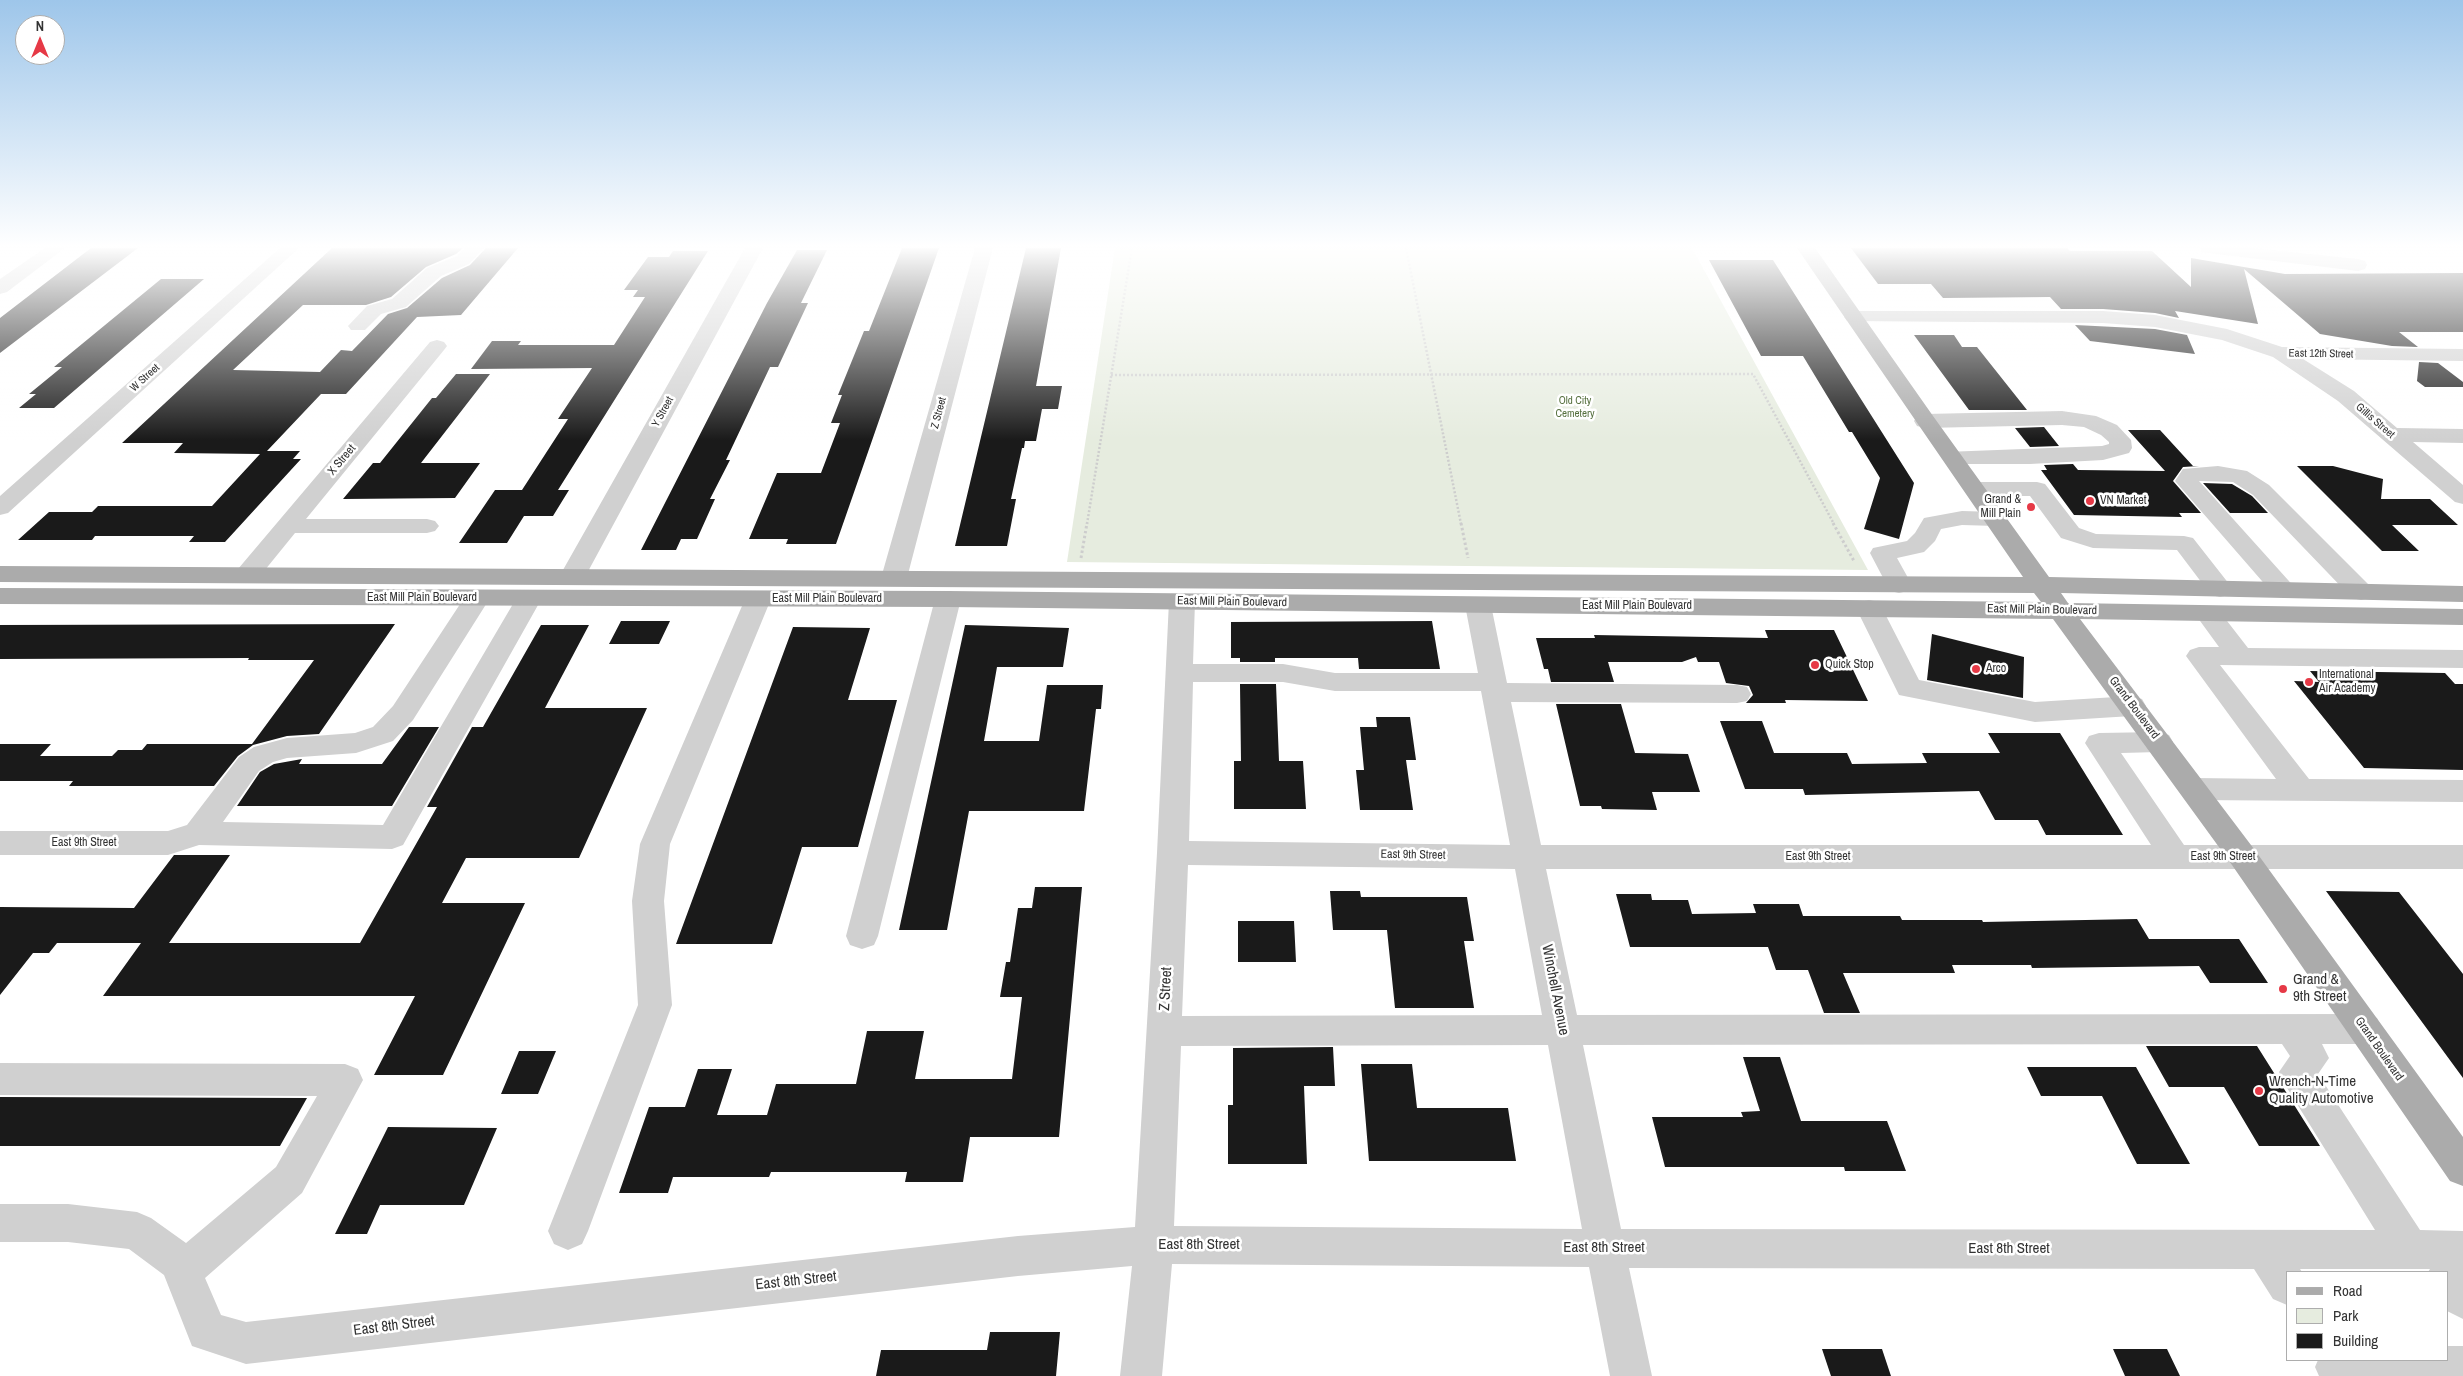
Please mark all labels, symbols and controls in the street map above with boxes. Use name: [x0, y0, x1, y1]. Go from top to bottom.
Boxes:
north arrow: [15, 15, 65, 65]
text: N: [36, 17, 44, 35]
street label: East 12th Street: [2289, 347, 2353, 361]
street label: W Street: [128, 361, 162, 395]
park label: Old City Cemetery: [1555, 394, 1595, 420]
street label: Y Street: [649, 395, 677, 429]
street label: Z Street: [928, 396, 950, 430]
street label: Gillis Street: [2353, 401, 2397, 441]
street label: X Street: [325, 442, 359, 478]
place label: Grand & Mill Plain: [1981, 493, 2021, 521]
place label: VN Market: [2100, 494, 2146, 508]
marker: VN Market: [2084, 495, 2096, 507]
marker: Grand & Mill Plain: [2025, 501, 2037, 513]
street label: East Mill Plain Boulevard: [367, 591, 477, 605]
street label: East Mill Plain Boulevard: [772, 592, 882, 606]
street label: East Mill Plain Boulevard: [1177, 594, 1287, 610]
street label: East Mill Plain Boulevard: [1582, 599, 1692, 613]
street label: East Mill Plain Boulevard: [1987, 602, 2097, 618]
place label: Quick Stop: [1825, 658, 1874, 672]
marker: Quick Stop: [1809, 659, 1821, 671]
place label: Arco: [1986, 662, 2006, 676]
marker: Arco: [1970, 663, 1982, 675]
place label: International Air Academy: [2319, 668, 2375, 696]
street label: Grand Boulevard: [2106, 674, 2162, 742]
marker: International Air Academy: [2303, 676, 2315, 688]
street label: East 9th Street: [51, 836, 117, 850]
street label: East 9th Street: [1380, 847, 1446, 863]
street label: East 9th Street: [1785, 850, 1851, 864]
street label: East 9th Street: [2190, 850, 2256, 864]
street label: Winchell Avenue: [1537, 943, 1573, 1037]
street label: Z Street: [1156, 967, 1176, 1011]
place label: Grand & 9th Street: [2293, 971, 2346, 1006]
marker: Grand & 9th Street: [2277, 983, 2289, 995]
street label: Grand Boulevard: [2352, 1014, 2406, 1084]
place label: Wrench-N-Time Quality Automotive: [2269, 1073, 2374, 1108]
marker: Wrench-N-Time Quality Automotive: [2253, 1085, 2265, 1097]
street label: East 8th Street: [1158, 1236, 1240, 1254]
street label: East 8th Street: [1563, 1239, 1645, 1257]
street label: East 8th Street: [1968, 1240, 2050, 1258]
street label: East 8th Street: [755, 1268, 837, 1294]
legend: [2286, 1271, 2448, 1361]
text: Road: [2333, 1280, 2362, 1301]
text: Park: [2333, 1305, 2358, 1326]
street label: East 8th Street: [353, 1312, 435, 1340]
text: Building: [2333, 1330, 2378, 1351]

